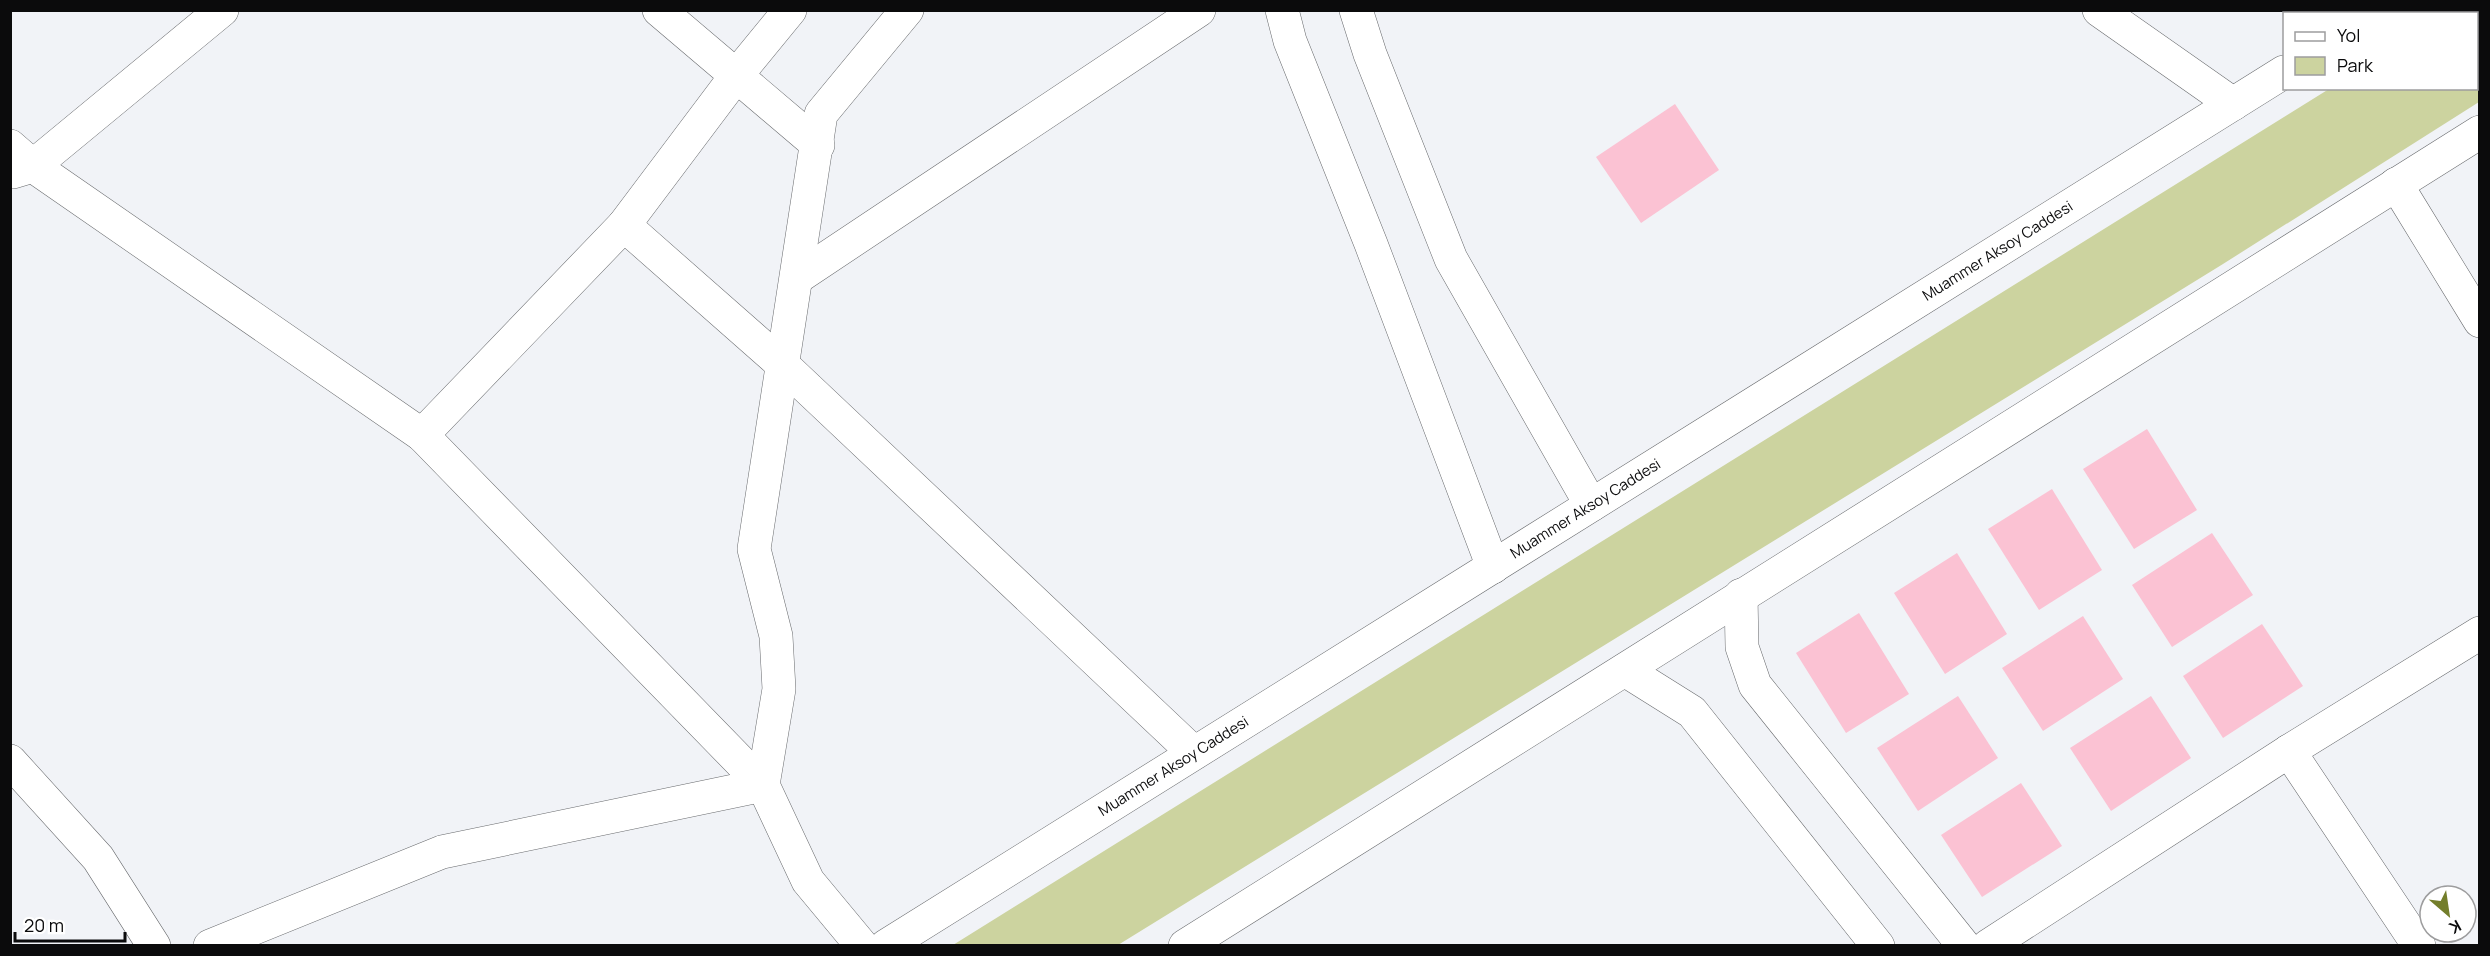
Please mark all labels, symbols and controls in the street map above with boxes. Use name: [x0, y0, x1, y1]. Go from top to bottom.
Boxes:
legend: [2283, 12, 2478, 90]
text: Yol: [2337, 23, 2360, 47]
text: Park: [2337, 53, 2374, 77]
street label: Muammer Aksoy Caddesi: [1918, 196, 2077, 306]
street label: Muammer Aksoy Caddesi: [1506, 453, 1664, 563]
street label: Muammer Aksoy Caddesi: [1094, 711, 1252, 821]
north arrow: [2418, 884, 2478, 944]
scale bar: [15, 905, 124, 943]
text: 20 m: [24, 913, 64, 937]
text: K: [2445, 915, 2465, 940]

